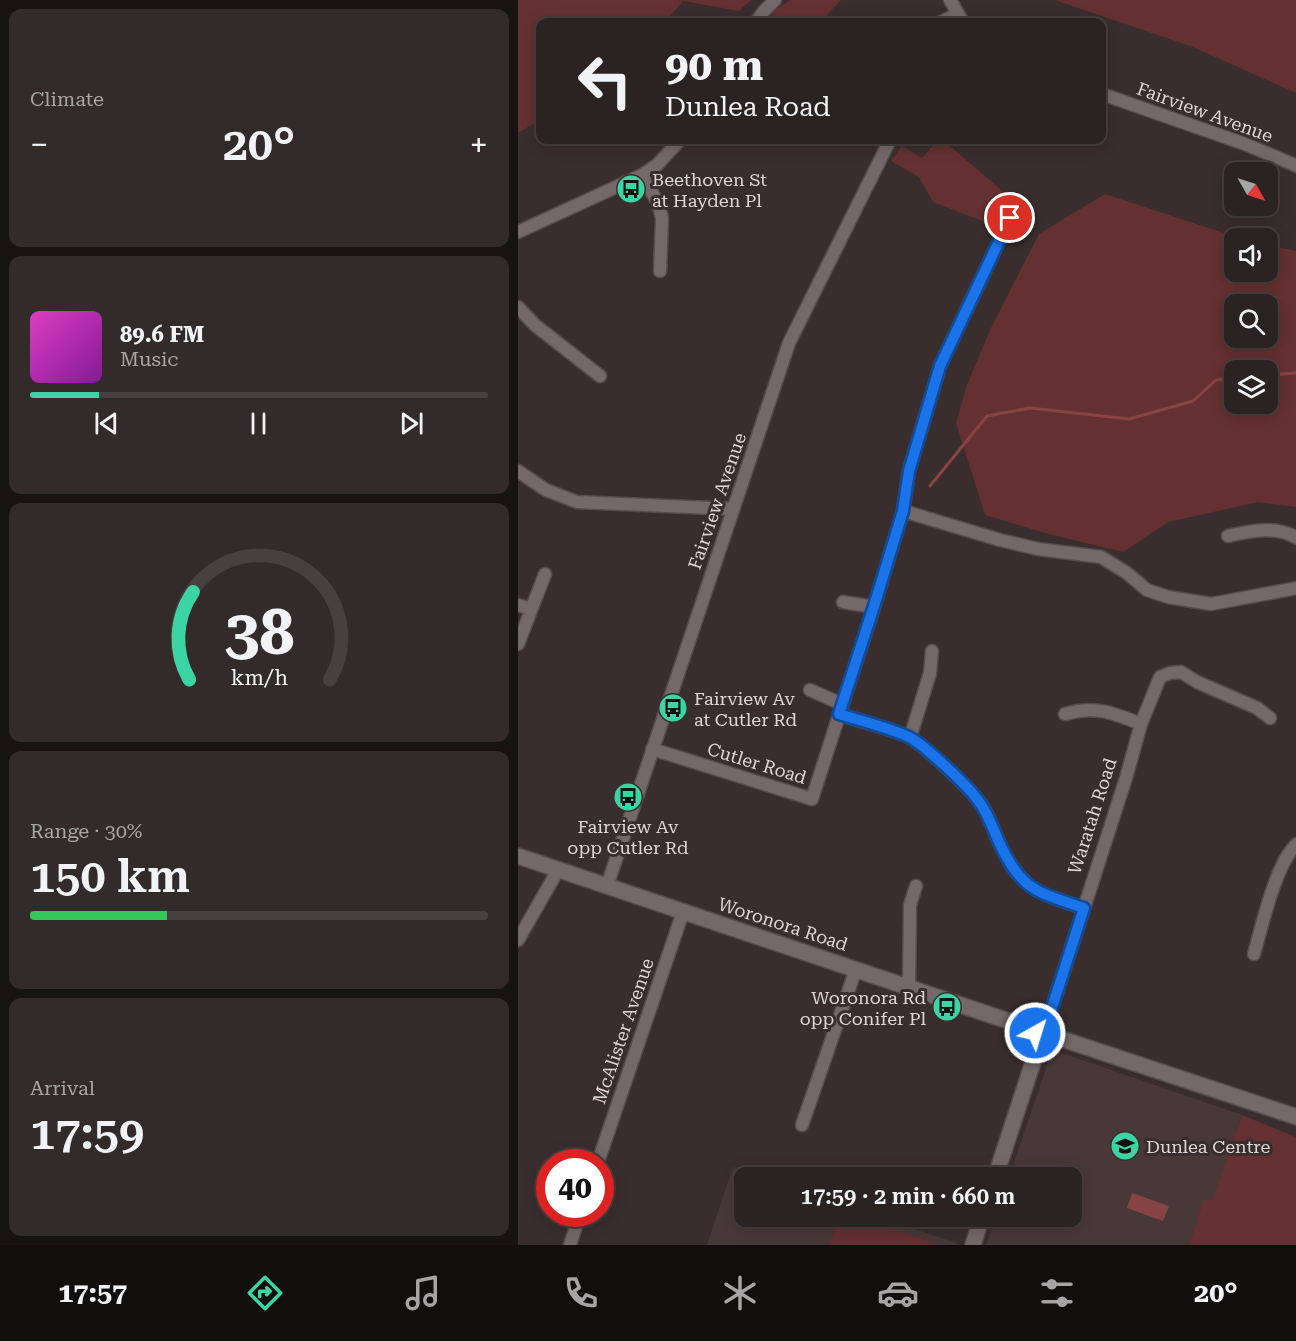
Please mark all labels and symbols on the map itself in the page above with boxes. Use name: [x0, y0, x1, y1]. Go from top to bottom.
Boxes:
street label: Fairview Avenue: [1134, 78, 1276, 146]
north arrow: [1224, 162, 1278, 216]
place label: Beethoven St at Hayden Pl: [652, 169, 767, 211]
bus stop icon: Beethoven St at Hayden Pl: [615, 173, 647, 205]
pin: [984, 192, 1035, 243]
street label: Fairview Avenue: [684, 430, 750, 572]
place label: Fairview Av at Cutler Rd: [694, 688, 797, 730]
bus stop icon: Fairview Av at Cutler Rd: [657, 692, 689, 724]
street label: Cutler Road: [705, 738, 810, 788]
street label: Waratah Road: [1063, 755, 1121, 877]
bus stop icon: Fairview Av opp Cutler Rd: [612, 781, 644, 813]
place label: Fairview Av opp Cutler Rd: [567, 816, 689, 858]
street label: Woronora Road: [715, 893, 851, 955]
street label: McAlister Avenue: [588, 955, 658, 1107]
place label: Woronora Rd opp Conifer Pl: [800, 987, 926, 1029]
bus stop icon: Woronora Rd opp Conifer Pl: [931, 991, 963, 1023]
position arrow: [1003, 1001, 1067, 1065]
school or university icon: Dunlea Centre: [1109, 1130, 1141, 1162]
place label: Dunlea Centre: [1146, 1136, 1271, 1157]
speed limit sign: 40: [536, 1149, 614, 1227]

